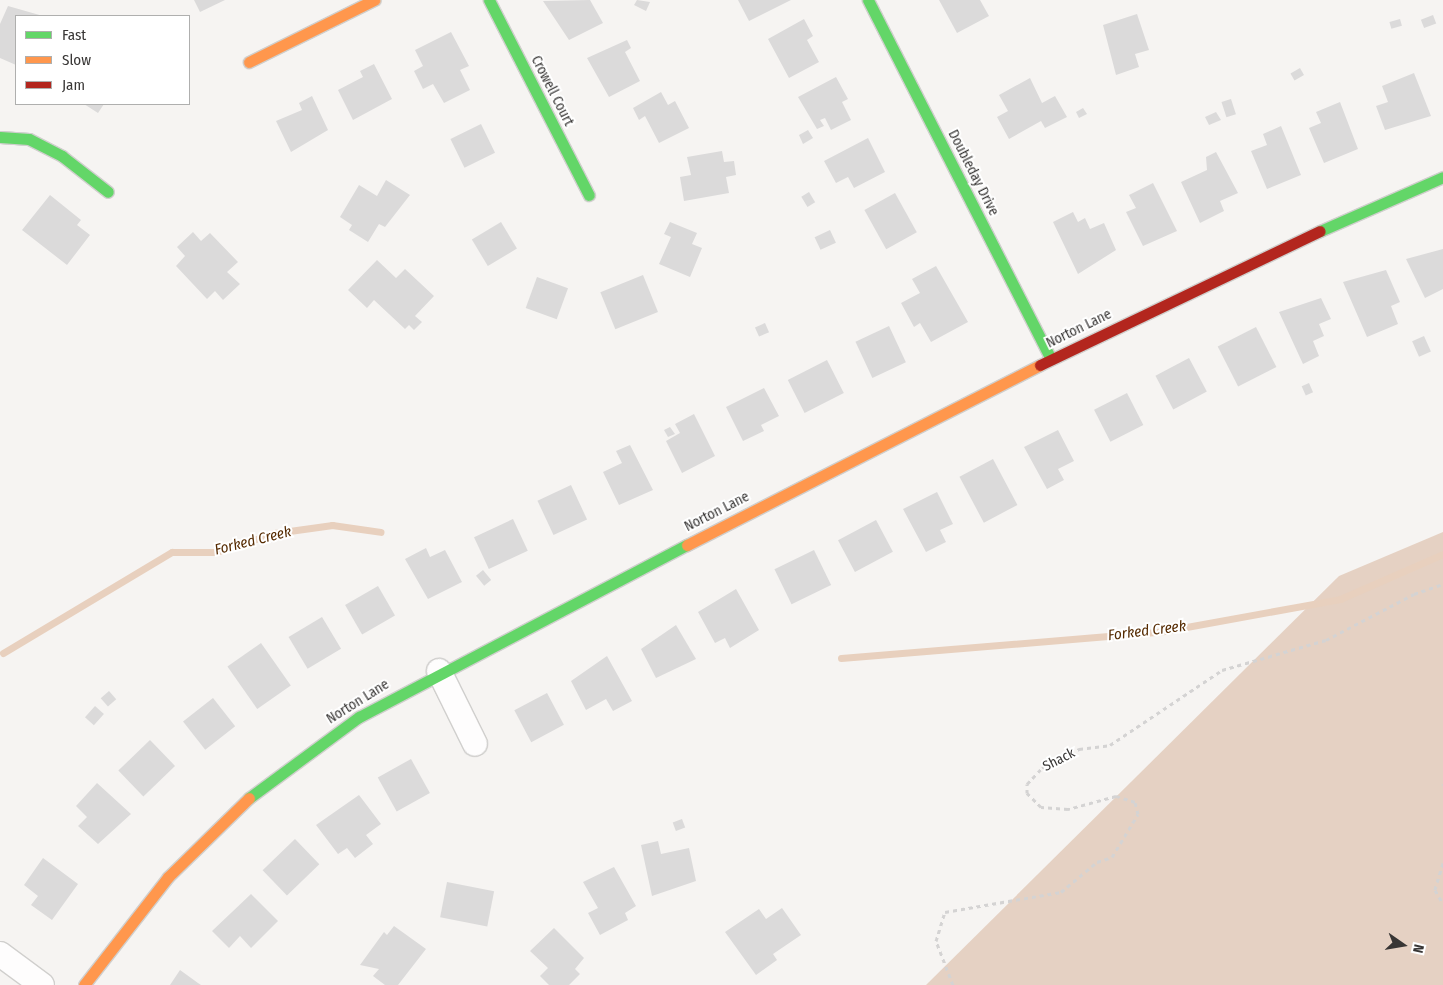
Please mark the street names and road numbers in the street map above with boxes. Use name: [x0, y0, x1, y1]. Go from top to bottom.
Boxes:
street label: Crowell Court: [527, 53, 577, 129]
street label: Doubleday Drive: [944, 127, 1002, 219]
street label: Norton Lane: [1044, 306, 1114, 352]
street label: Norton Lane: [682, 489, 752, 535]
street label: Norton Lane: [324, 676, 392, 728]
street label: Shack: [1040, 745, 1078, 775]

